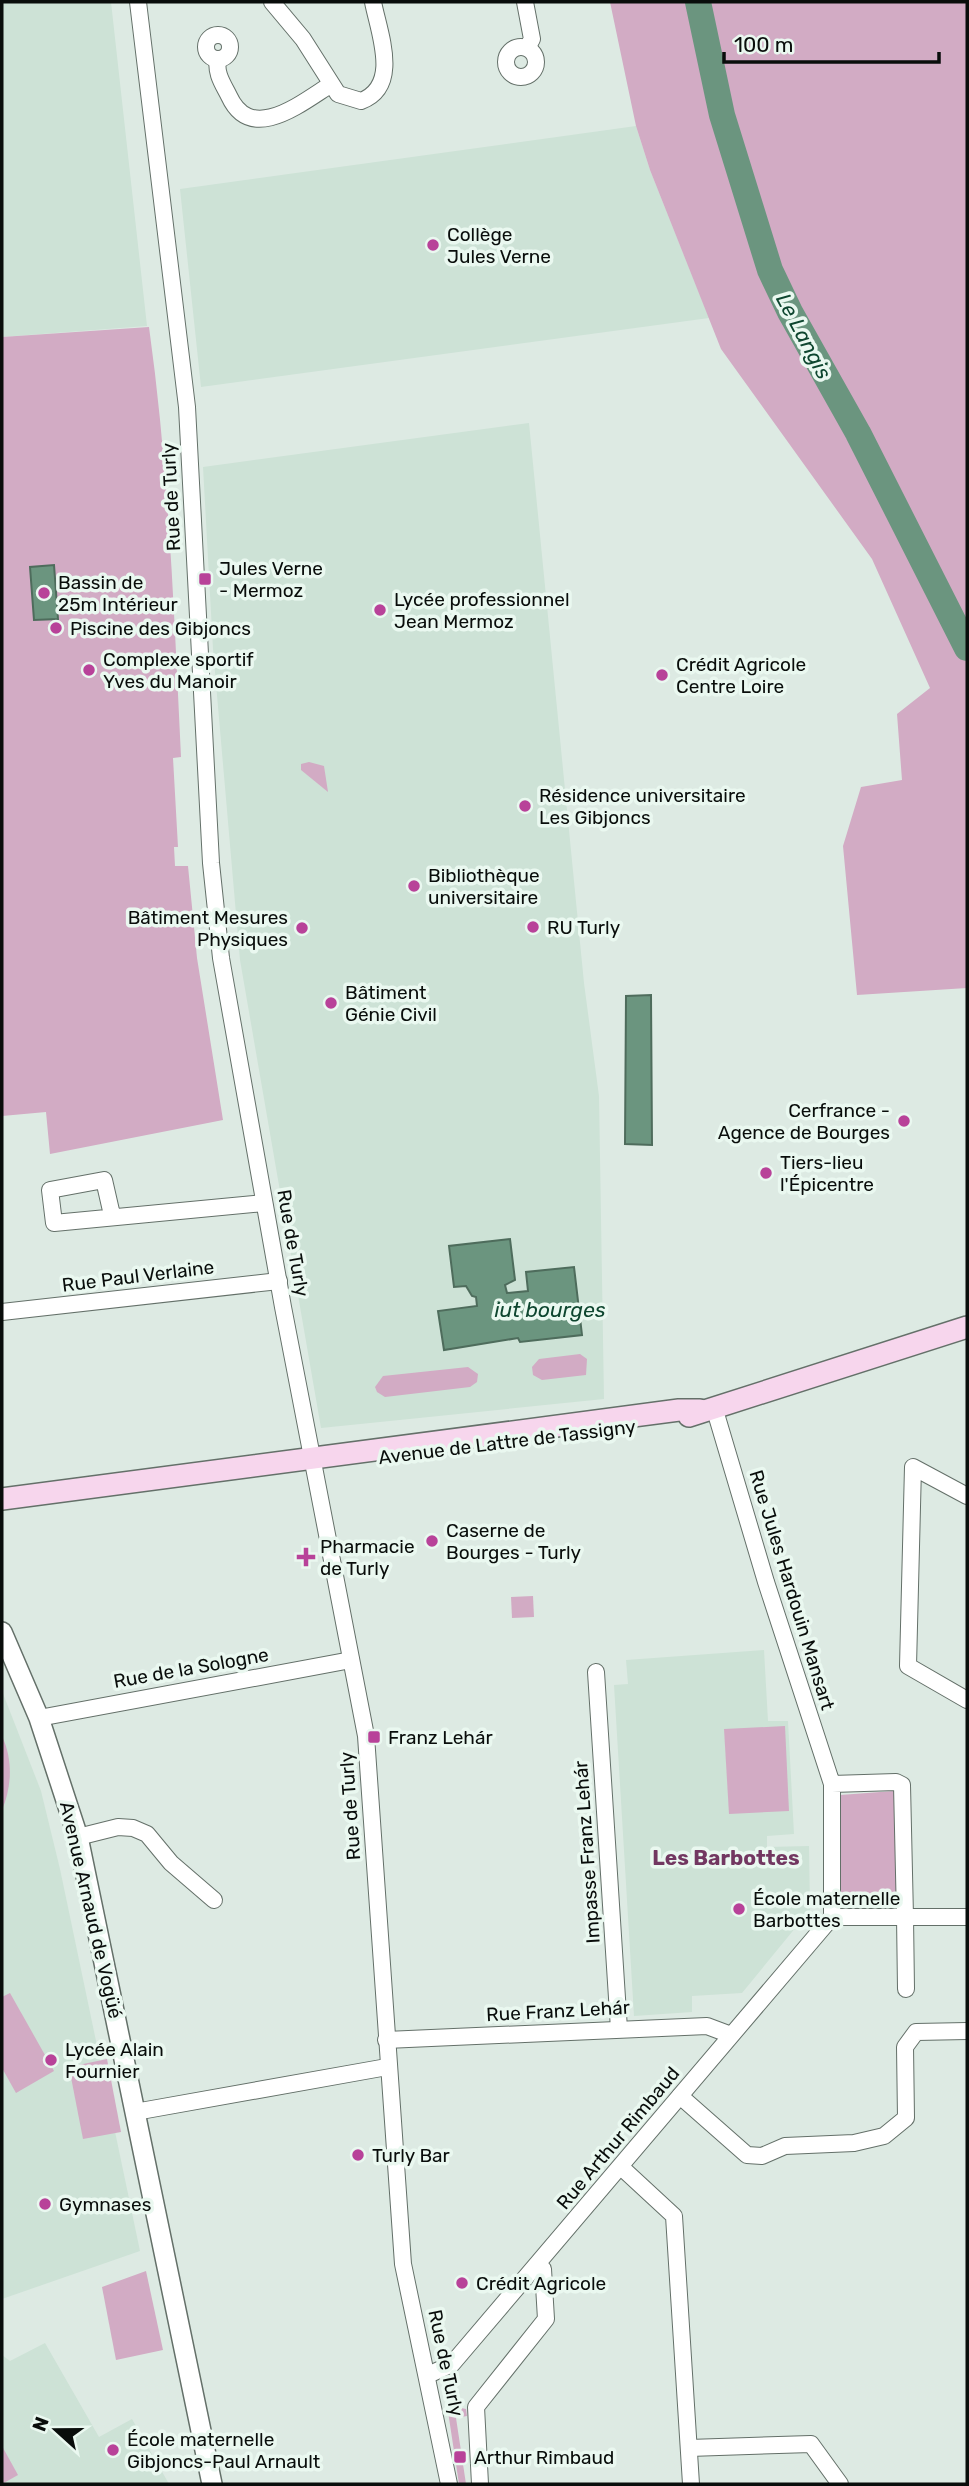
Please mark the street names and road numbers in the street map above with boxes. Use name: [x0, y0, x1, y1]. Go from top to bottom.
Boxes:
street label: Rue de Turly: [157, 442, 185, 552]
street label: Rue de Turly: [272, 1188, 314, 1298]
street label: Rue Paul Verlaine: [61, 1255, 215, 1297]
street label: Avenue de Lattre de Tassigny: [377, 1415, 637, 1469]
street label: Rue Jules Hardouin Mansart: [745, 1467, 840, 1713]
street label: Rue de la Sologne: [112, 1643, 270, 1693]
street label: Rue de Turly: [335, 1751, 365, 1861]
street label: Impasse Franz Lehár: [569, 1759, 605, 1944]
street label: Avenue Arnaud de Vogüé: [55, 1799, 127, 2021]
street label: Rue Franz Lehár: [486, 1996, 631, 2026]
street label: Rue Arthur Rimbaud: [552, 2062, 684, 2214]
street label: Rue de Turly: [423, 2308, 469, 2418]

